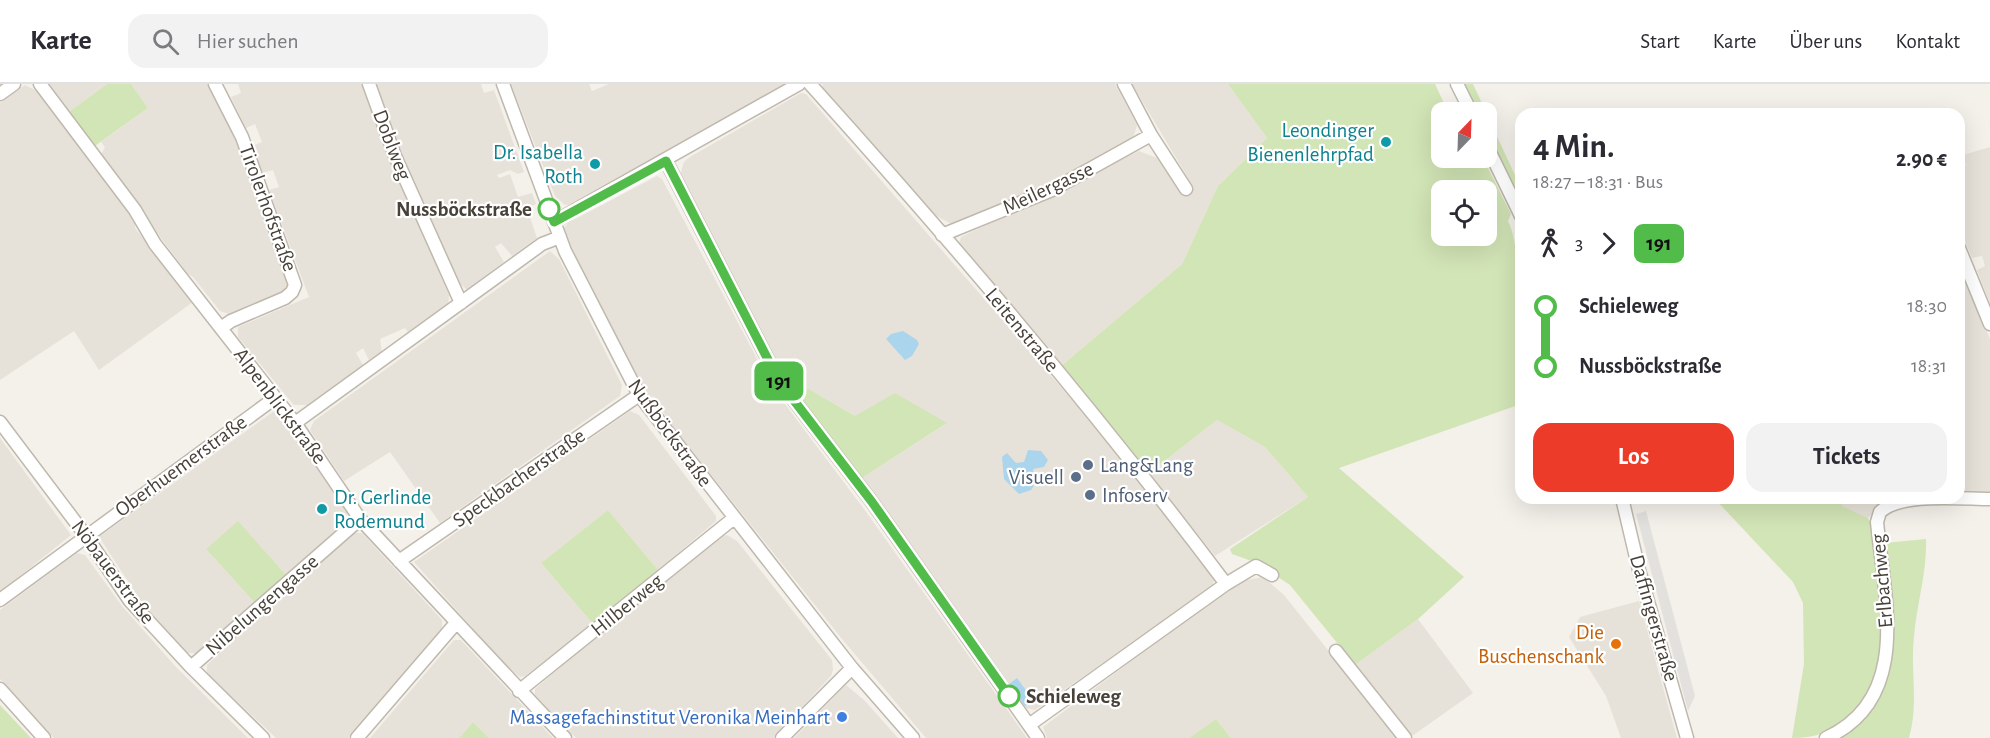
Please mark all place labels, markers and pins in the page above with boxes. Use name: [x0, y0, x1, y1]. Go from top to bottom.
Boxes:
place label: Leondinger Bienenlehrpfad: [1247, 120, 1374, 165]
marker: Leondinger Bienenlehrpfad: [1379, 135, 1393, 149]
place label: Dr. Isabella Roth: [493, 142, 583, 187]
marker: Dr. Isabella Roth: [588, 157, 602, 171]
marker: Nussböckstraße: [538, 198, 560, 220]
place label: Nussböckstraße: [396, 199, 532, 220]
place label: Lang&Lang: [1100, 455, 1194, 476]
marker: Lang&Lang: [1081, 458, 1095, 472]
place label: Visuell: [1009, 467, 1064, 488]
marker: Visuell: [1069, 470, 1083, 484]
place label: Infoserv: [1102, 485, 1168, 506]
place label: Dr. Gerlinde Rodemund: [334, 487, 431, 532]
marker: Infoserv: [1083, 488, 1097, 502]
marker: Dr. Gerlinde Rodemund: [315, 502, 329, 516]
place label: Die Buschenschank: [1478, 622, 1604, 667]
marker: Die Buschenschank: [1609, 637, 1623, 651]
marker: Schieleweg: [998, 685, 1020, 707]
place label: Schieleweg: [1026, 686, 1121, 707]
place label: Massagefachinstitut Veronika Meinhart: [510, 707, 830, 728]
marker: Massagefachinstitut Veronika Meinhart: [835, 710, 849, 724]

